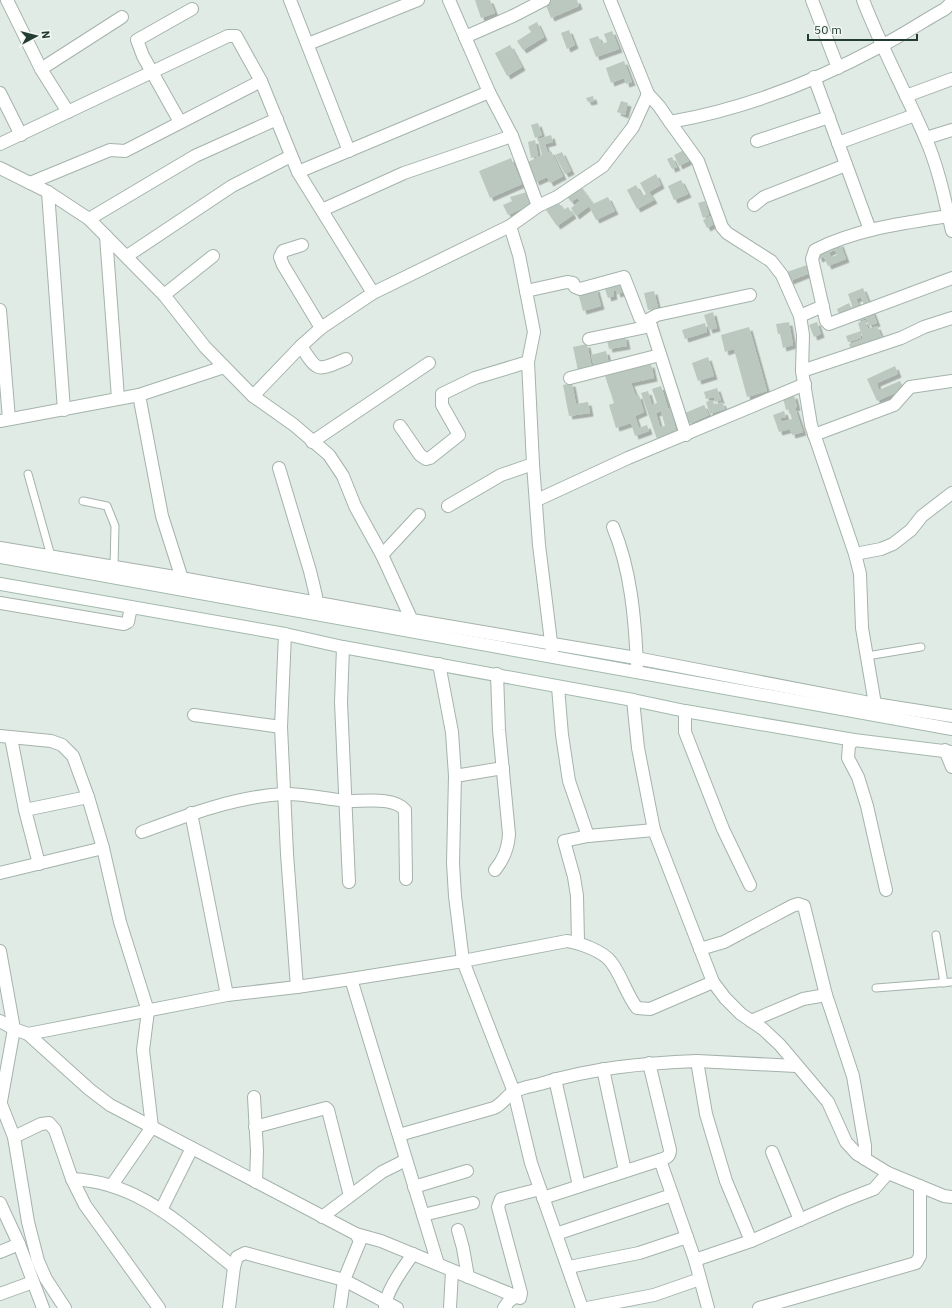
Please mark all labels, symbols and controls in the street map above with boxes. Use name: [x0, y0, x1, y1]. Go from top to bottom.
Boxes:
north arrow: [16, 16, 56, 56]
scale bar: [808, 16, 917, 42]
text: 50 m: [814, 22, 842, 37]
text: N: [38, 30, 53, 40]

